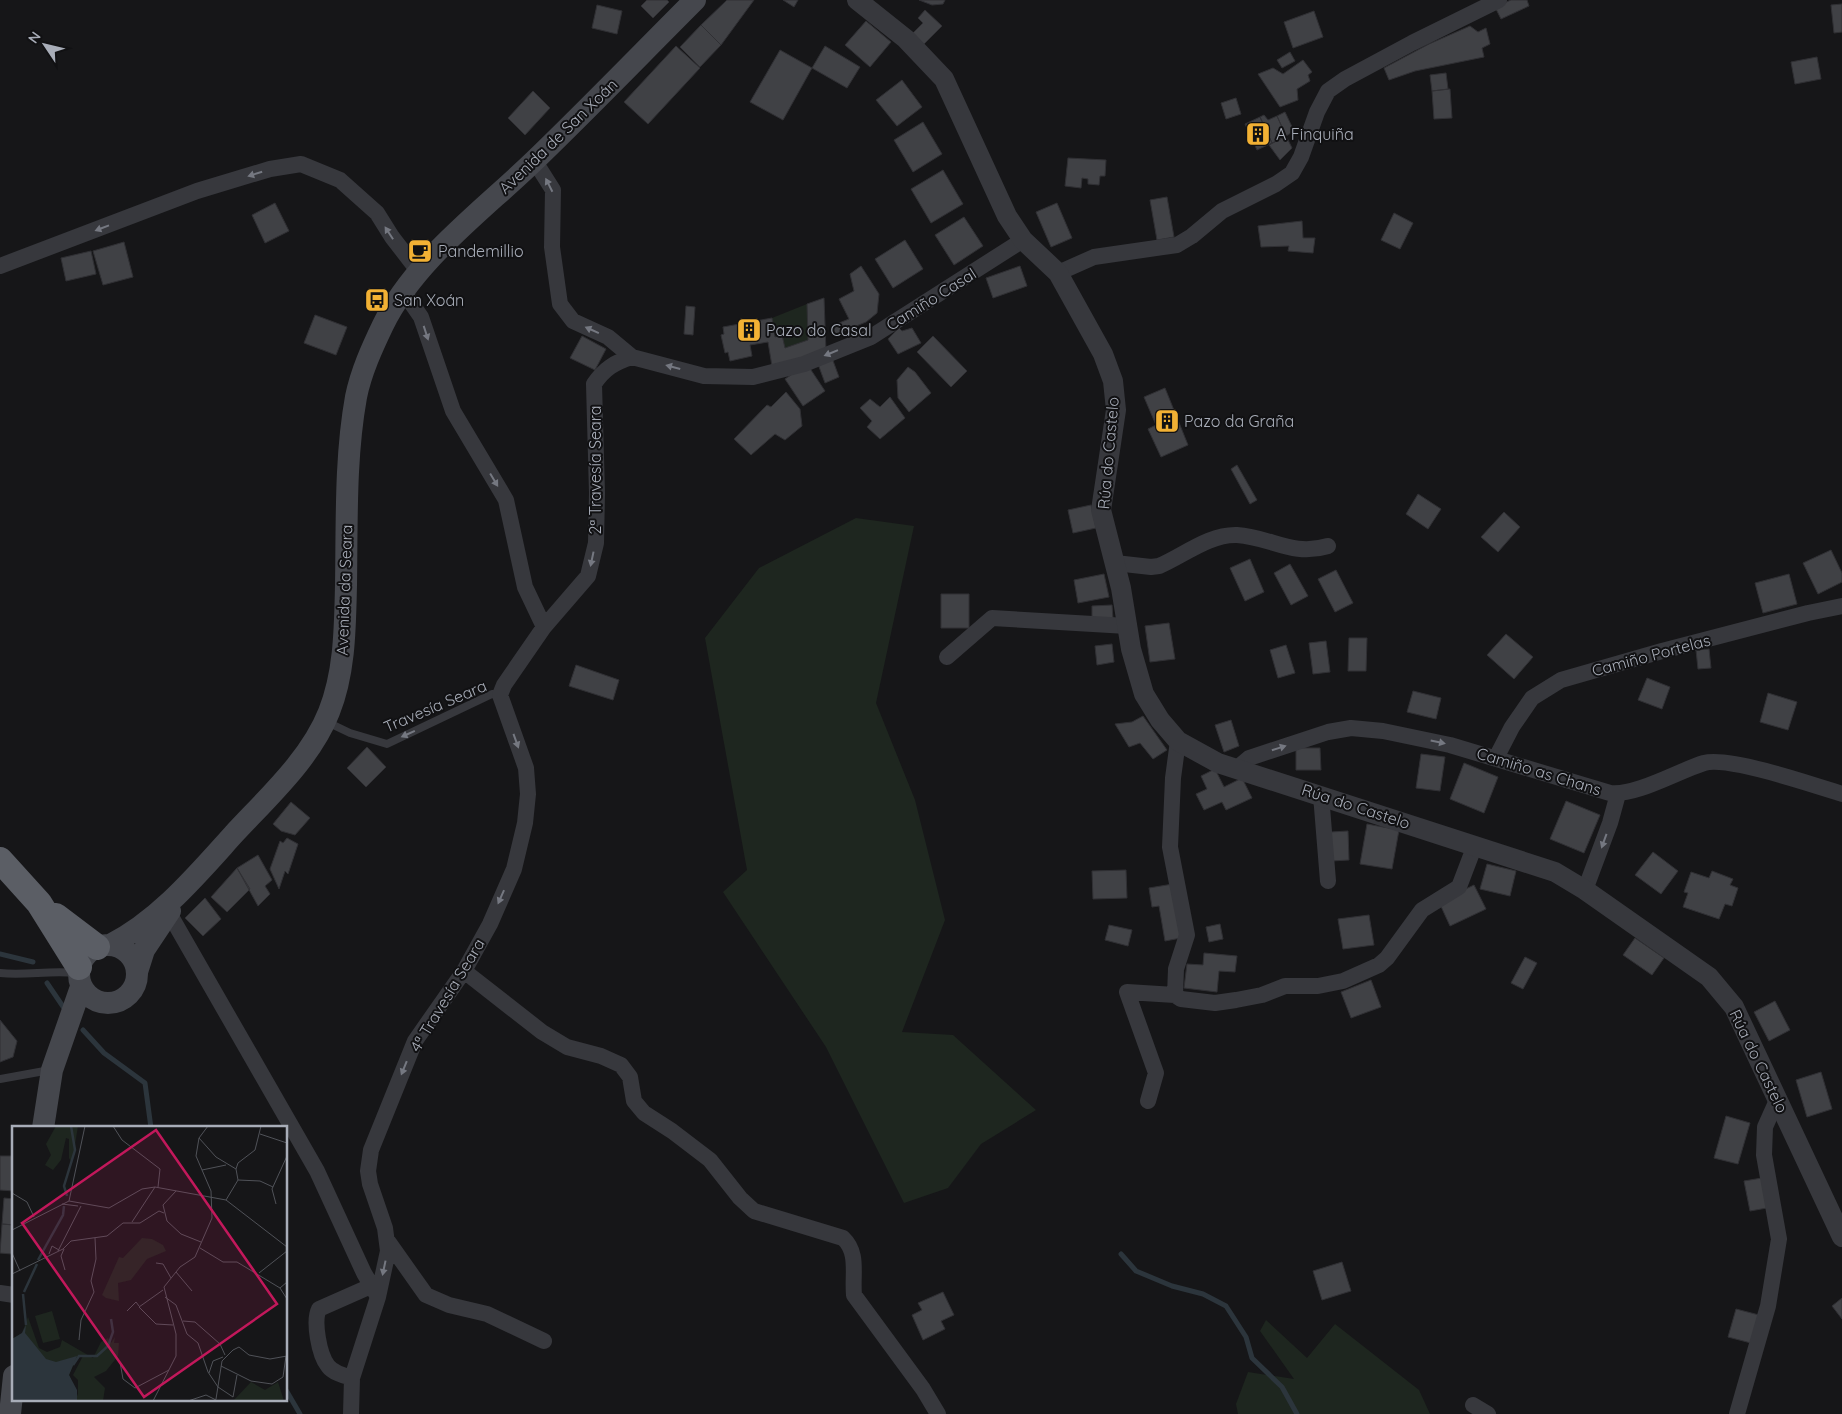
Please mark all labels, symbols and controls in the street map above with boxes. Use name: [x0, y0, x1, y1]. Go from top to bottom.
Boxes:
north arrow: [20, 20, 70, 70]
text: N: [24, 28, 45, 47]
street label: Avenida de San Xoán: [495, 74, 621, 198]
building icon: A Finquiña: [1245, 121, 1271, 147]
place label: A Finquiña: [1276, 124, 1354, 144]
one-way arrow: [248, 170, 263, 178]
one-way arrow: [545, 178, 553, 193]
one-way arrow: [95, 225, 110, 232]
one-way arrow: [385, 226, 394, 240]
cafe icon: Pandemillio: [407, 238, 433, 264]
place label: Pandemillio: [438, 241, 524, 261]
street label: Camiño Casal: [882, 263, 980, 335]
bus stop icon: San Xoán: [364, 287, 390, 313]
place label: San Xoán: [394, 290, 464, 310]
building icon: Pazo do Casal: [736, 317, 762, 343]
place label: Pazo do Casal: [766, 320, 872, 340]
one-way arrow: [422, 326, 430, 341]
one-way arrow: [585, 326, 599, 334]
one-way arrow: [823, 349, 838, 357]
one-way arrow: [665, 363, 680, 371]
street label: Rúa do Castelo: [1093, 396, 1123, 510]
street label: 2ª Travesía Seara: [585, 406, 605, 534]
building icon: Pazo da Graña: [1154, 408, 1180, 434]
place label: Pazo da Graña: [1184, 411, 1294, 431]
one-way arrow: [490, 473, 499, 486]
street label: Avenida da Seara: [332, 524, 356, 656]
one-way arrow: [588, 551, 596, 566]
street label: Camiño Portelas: [1590, 630, 1712, 680]
street label: Travesía Seara: [380, 675, 490, 737]
one-way arrow: [401, 730, 415, 738]
one-way arrow: [513, 733, 520, 748]
one-way arrow: [1430, 739, 1446, 747]
one-way arrow: [1272, 743, 1287, 751]
street label: Camiño as Chans: [1474, 743, 1604, 799]
street label: Rúa do Castelo: [1299, 779, 1413, 833]
one-way arrow: [1600, 833, 1607, 848]
one-way arrow: [497, 890, 505, 904]
street label: 4ª Travesía Seara: [405, 935, 489, 1055]
street label: Rúa do Castelo: [1725, 1006, 1793, 1116]
one-way arrow: [400, 1061, 408, 1076]
inset map: [12, 1126, 288, 1402]
one-way arrow: [380, 1261, 388, 1276]

